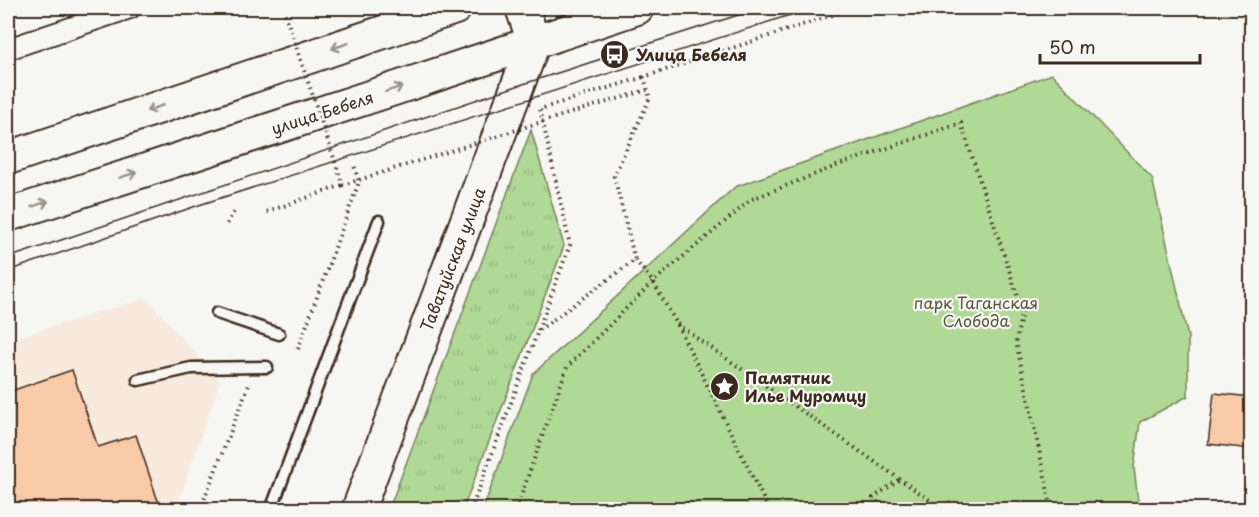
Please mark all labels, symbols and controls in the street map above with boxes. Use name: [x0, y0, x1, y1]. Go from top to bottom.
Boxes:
scale bar: [1040, 27, 1200, 65]
text: 50 m: [1049, 33, 1096, 60]
bus stop icon: Улица Бебеля: [599, 38, 631, 70]
one-way arrow: [331, 42, 349, 53]
place label: Улица Бебеля: [635, 42, 747, 66]
one-way arrow: [384, 83, 403, 94]
street label: улица Бебеля: [268, 84, 376, 140]
one-way arrow: [146, 104, 165, 115]
one-way arrow: [118, 169, 137, 180]
street label: Таватуйская улица: [413, 183, 491, 335]
one-way arrow: [30, 197, 49, 208]
park label: парк Таганская Слобода: [914, 290, 1038, 332]
place label: Памятник Илье Муромцу: [745, 365, 866, 407]
place icon: Памятник Илье Муромцу: [708, 370, 740, 402]

